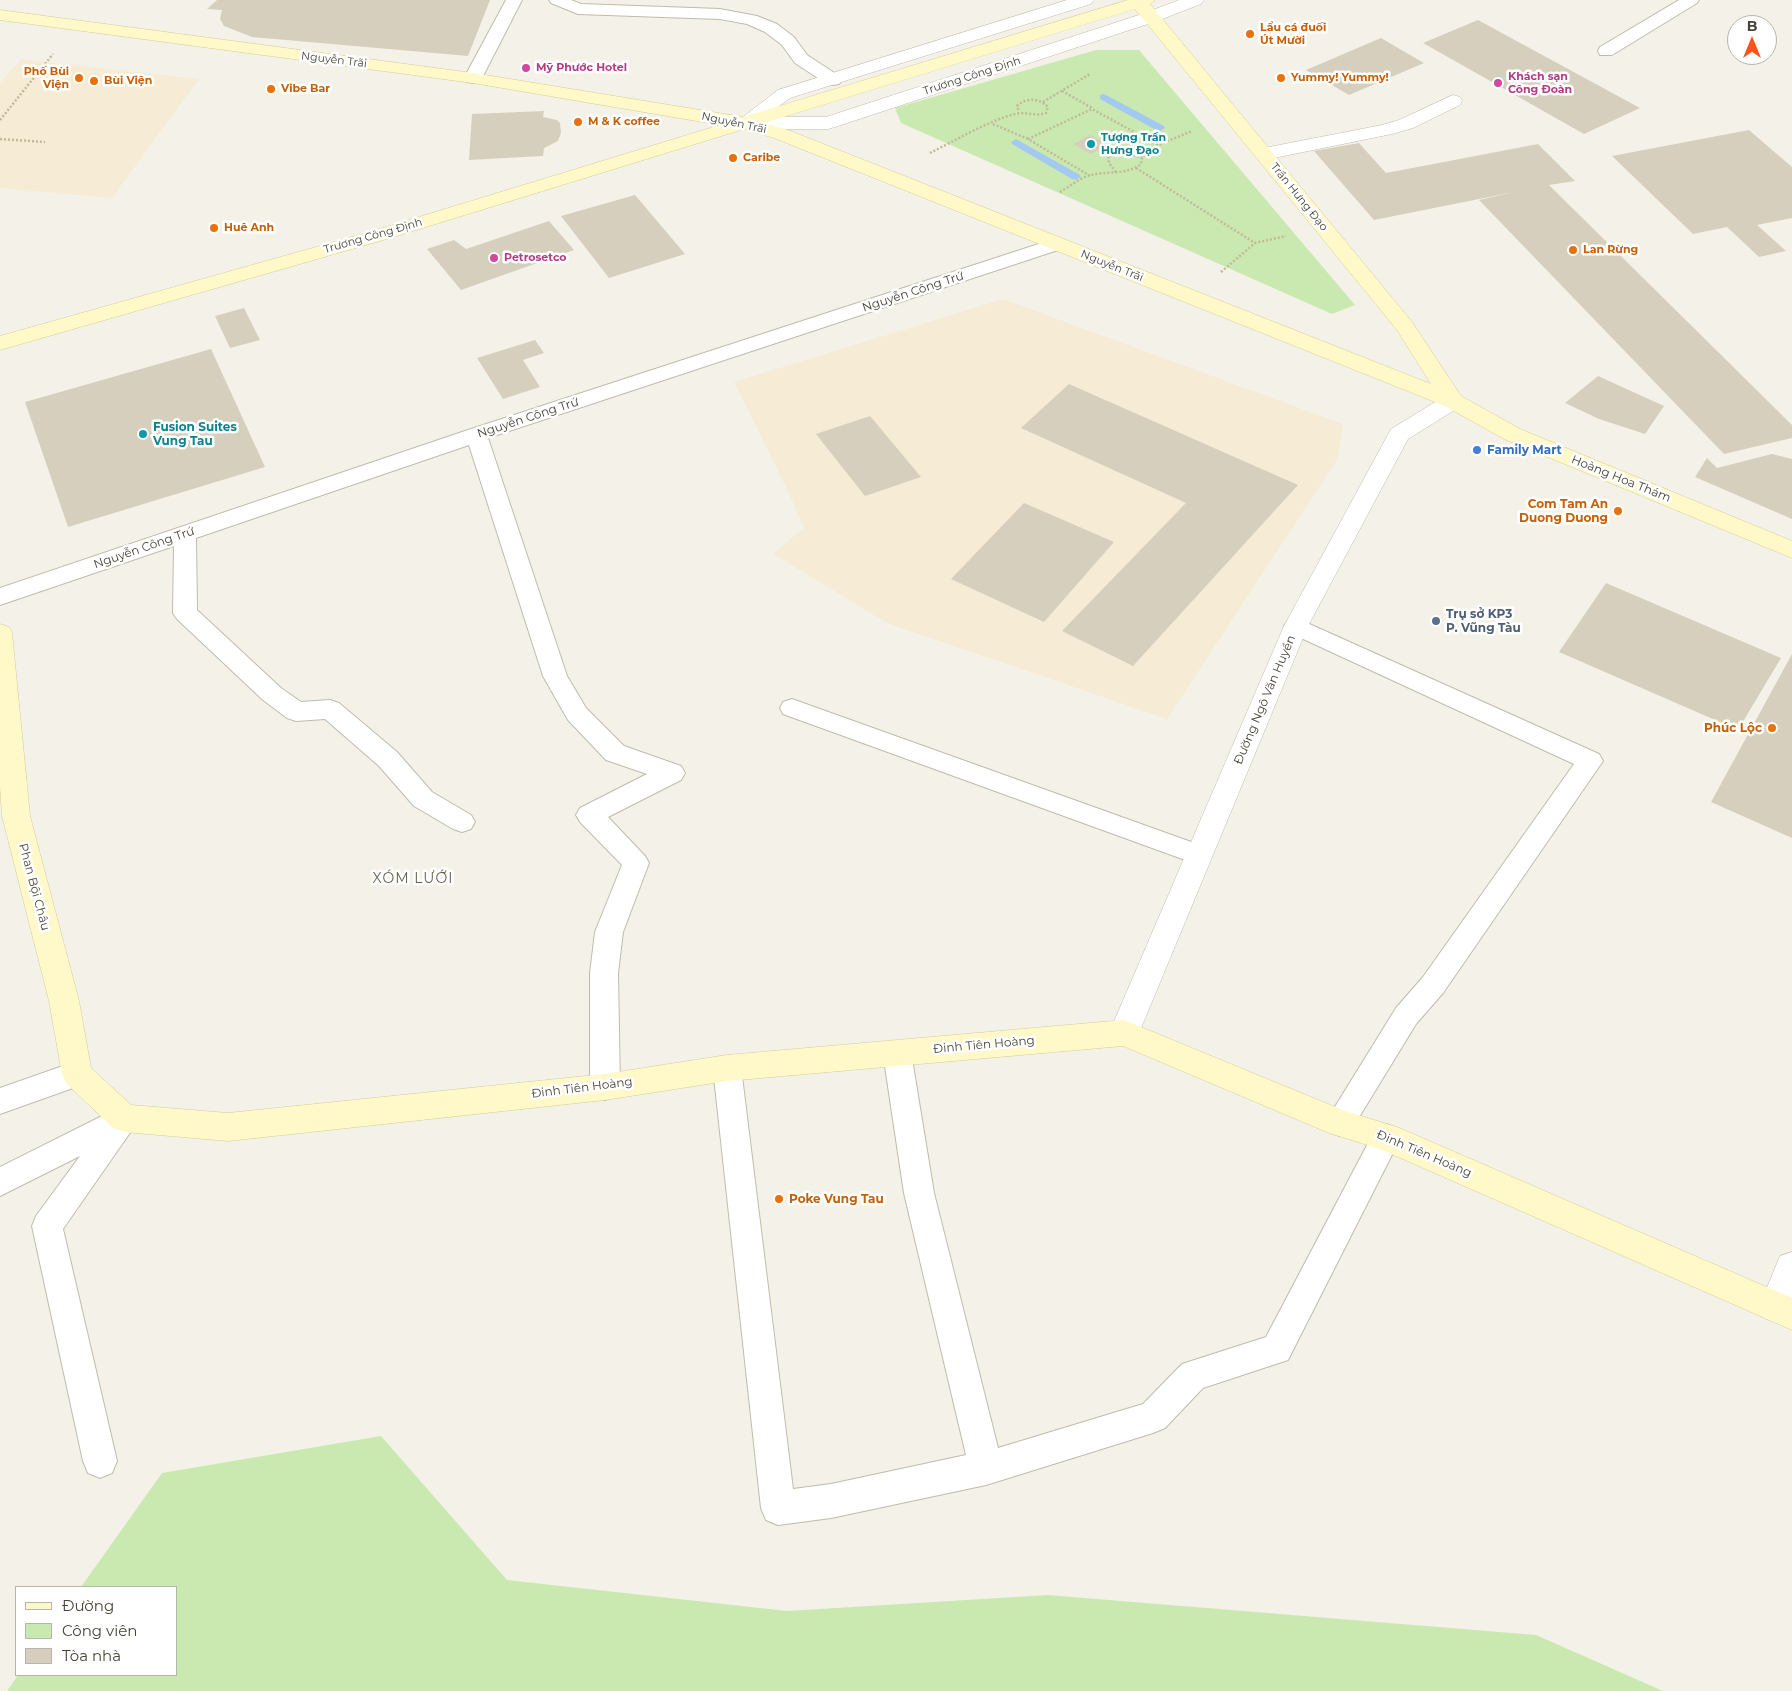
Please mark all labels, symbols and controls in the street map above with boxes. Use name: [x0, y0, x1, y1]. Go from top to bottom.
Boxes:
north arrow: [1727, 15, 1777, 65]
text: B: [1747, 17, 1757, 35]
place label: Lẩu cá đuối Út Mười: [1260, 21, 1326, 47]
marker: Lẩu cá đuối Út Mười: [1244, 28, 1256, 40]
street label: Nguyễn Trãi: [300, 49, 368, 71]
street label: Trương Công Định: [922, 54, 1022, 98]
place label: Mỹ Phước Hotel: [536, 61, 627, 75]
marker: Mỹ Phước Hotel: [520, 62, 532, 74]
place label: Phố Bùi Viện: [24, 65, 69, 91]
place label: Khách sạn Công Đoàn: [1508, 70, 1572, 96]
place label: Yummy! Yummy!: [1291, 71, 1389, 85]
marker: Phố Bùi Viện: [73, 72, 85, 84]
marker: Yummy! Yummy!: [1275, 72, 1287, 84]
place label: Bùi Viện: [104, 74, 152, 88]
marker: Bùi Viện: [88, 75, 100, 87]
marker: Khách sạn Công Đoàn: [1492, 77, 1504, 89]
place label: Vibe Bar: [281, 82, 330, 96]
marker: Vibe Bar: [265, 83, 277, 95]
street label: Nguyễn Trãi: [700, 110, 768, 136]
place label: M & K coffee: [588, 115, 660, 129]
marker: M & K coffee: [572, 116, 584, 128]
place label: Tượng Trần Hưng Đạo: [1101, 131, 1166, 157]
marker: Tượng Trần Hưng Đạo: [1085, 138, 1097, 150]
place label: Caribe: [743, 151, 780, 165]
marker: Caribe: [727, 152, 739, 164]
street label: Trần Hưng Đạo: [1268, 160, 1330, 234]
street label: Trương Công Định: [322, 216, 424, 256]
place label: Huê Anh: [224, 221, 274, 235]
marker: Huê Anh: [208, 222, 220, 234]
place label: Lan Rừng: [1583, 243, 1638, 257]
marker: Lan Rừng: [1567, 244, 1579, 256]
street label: Nguyễn Trãi: [1079, 247, 1145, 285]
place label: Petrosetco: [504, 251, 567, 265]
marker: Petrosetco: [488, 252, 500, 264]
street label: Nguyễn Công Trứ: [861, 269, 965, 315]
street label: Nguyễn Công Trứ: [476, 395, 580, 441]
place label: Fusion Suites Vung Tau: [153, 420, 237, 448]
marker: Fusion Suites Vung Tau: [137, 428, 149, 440]
place label: Family Mart: [1487, 443, 1562, 457]
marker: Family Mart: [1471, 444, 1483, 456]
street label: Hoàng Hoa Thám: [1569, 452, 1673, 506]
place label: Com Tam An Duong Duong: [1519, 497, 1608, 525]
marker: Com Tam An Duong Duong: [1612, 505, 1624, 517]
street label: Nguyễn Công Trứ: [92, 524, 196, 572]
place label: Trụ sở KP3 P. Vũng Tàu: [1446, 607, 1521, 635]
marker: Trụ sở KP3 P. Vũng Tàu: [1430, 615, 1442, 627]
street label: Đường Ngô Văn Huyền: [1231, 633, 1299, 767]
place label: Phúc Lộc: [1704, 721, 1762, 735]
marker: Phúc Lộc: [1766, 722, 1778, 734]
street label: Phan Bội Châu: [15, 842, 53, 932]
district label: XÓM LƯỚI: [372, 871, 454, 887]
street label: Đinh Tiên Hoàng: [933, 1033, 1035, 1057]
street label: Đinh Tiên Hoàng: [531, 1075, 633, 1101]
street label: Đinh Tiên Hoàng: [1374, 1127, 1474, 1181]
place label: Poke Vung Tau: [789, 1192, 884, 1206]
marker: Poke Vung Tau: [773, 1193, 785, 1205]
legend: [15, 1586, 178, 1676]
text: Đường: [62, 1596, 114, 1615]
text: Công viên: [62, 1621, 137, 1640]
text: Tòa nhà: [62, 1646, 121, 1665]

